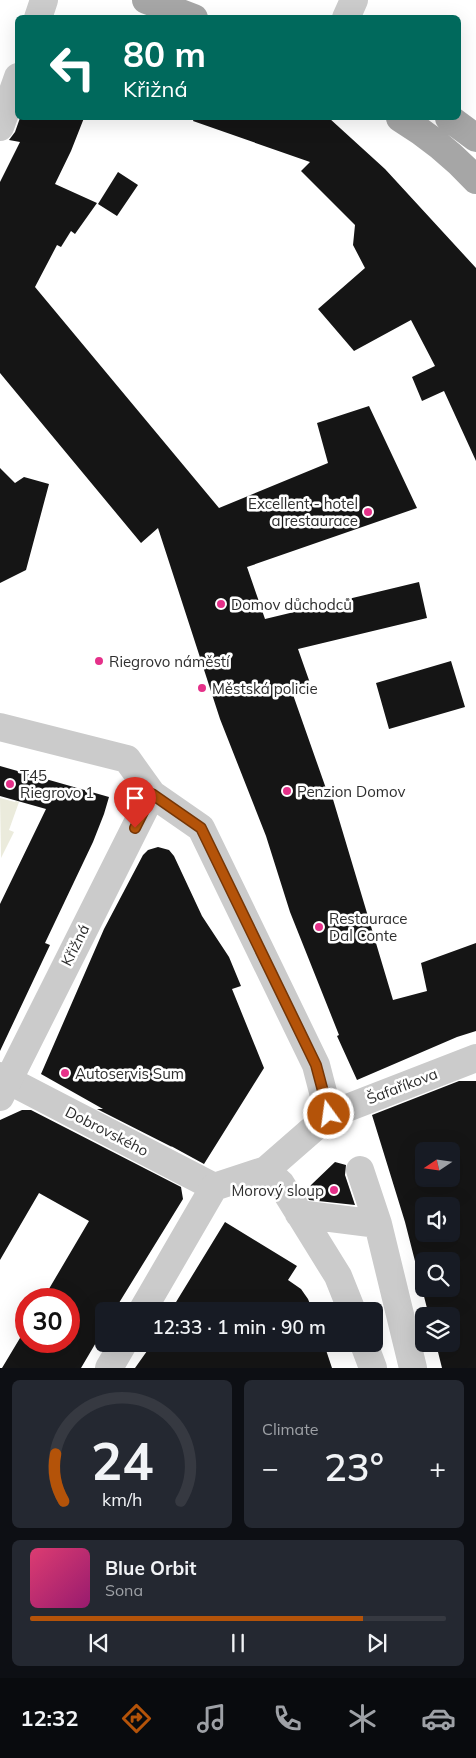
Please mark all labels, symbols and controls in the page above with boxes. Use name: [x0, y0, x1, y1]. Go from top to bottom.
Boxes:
text: 80 m: [123, 32, 206, 76]
icon: left: [40, 35, 105, 100]
text: Křižná: [123, 75, 188, 103]
place label: Excellent - hotel a restaurace: [248, 494, 358, 530]
marker: Excellent - hotel a restaurace: [362, 506, 374, 518]
place label: Domov důchodců: [231, 595, 352, 614]
marker: Domov důchodců: [215, 598, 227, 610]
place label: Riegrovo náměstí: [109, 652, 231, 671]
marker: Riegrovo náměstí: [93, 655, 105, 667]
place label: Městská policie: [212, 679, 318, 698]
marker: Městská policie: [196, 682, 208, 694]
place label: T45 Riegrovo 1: [20, 766, 94, 802]
pin: [114, 777, 156, 828]
marker: T45 Riegrovo 1: [4, 778, 16, 790]
place label: Penzion Domov: [297, 782, 405, 801]
icon: arrive: [121, 784, 149, 812]
marker: Penzion Domov: [281, 785, 293, 797]
place label: Restaurace Dal Conte: [329, 909, 407, 945]
street label: Křižná: [57, 921, 93, 969]
marker: Restaurace Dal Conte: [313, 921, 325, 933]
place label: Autoservis Sum: [75, 1064, 184, 1083]
street label: Šafaříkova: [364, 1064, 440, 1108]
marker: Autoservis Sum: [59, 1067, 71, 1079]
position arrow: [302, 1087, 354, 1139]
street label: Dobrovského: [62, 1102, 152, 1160]
north arrow: [415, 1142, 460, 1188]
map controls: [415, 1142, 460, 1352]
place label: Morový sloup: [232, 1181, 324, 1200]
marker: Morový sloup: [328, 1184, 340, 1196]
button: sound: [415, 1197, 460, 1242]
button: search: [415, 1252, 460, 1297]
speed limit sign: 30: [15, 1288, 80, 1353]
button: layers: [415, 1307, 460, 1352]
text: 12:33 · 1 min · 90 m: [152, 1315, 326, 1339]
text: Climate: [262, 1419, 318, 1439]
text: 24: [91, 1428, 153, 1493]
text: 23°: [324, 1443, 384, 1491]
text: −: [262, 1450, 279, 1485]
text: +: [429, 1450, 446, 1485]
text: km/h: [102, 1488, 142, 1510]
text: Blue Orbit: [105, 1556, 196, 1580]
text: Sona: [105, 1580, 143, 1600]
icon: previous: [85, 1629, 113, 1657]
icon: pause: [224, 1629, 252, 1657]
icon: next: [363, 1629, 391, 1657]
icon: directions: [119, 1701, 154, 1736]
icon: music: [194, 1701, 229, 1736]
icon: phone: [270, 1701, 305, 1736]
icon: climate: [345, 1701, 380, 1736]
icon: car: [421, 1701, 456, 1736]
text: 12:32: [20, 1704, 78, 1732]

